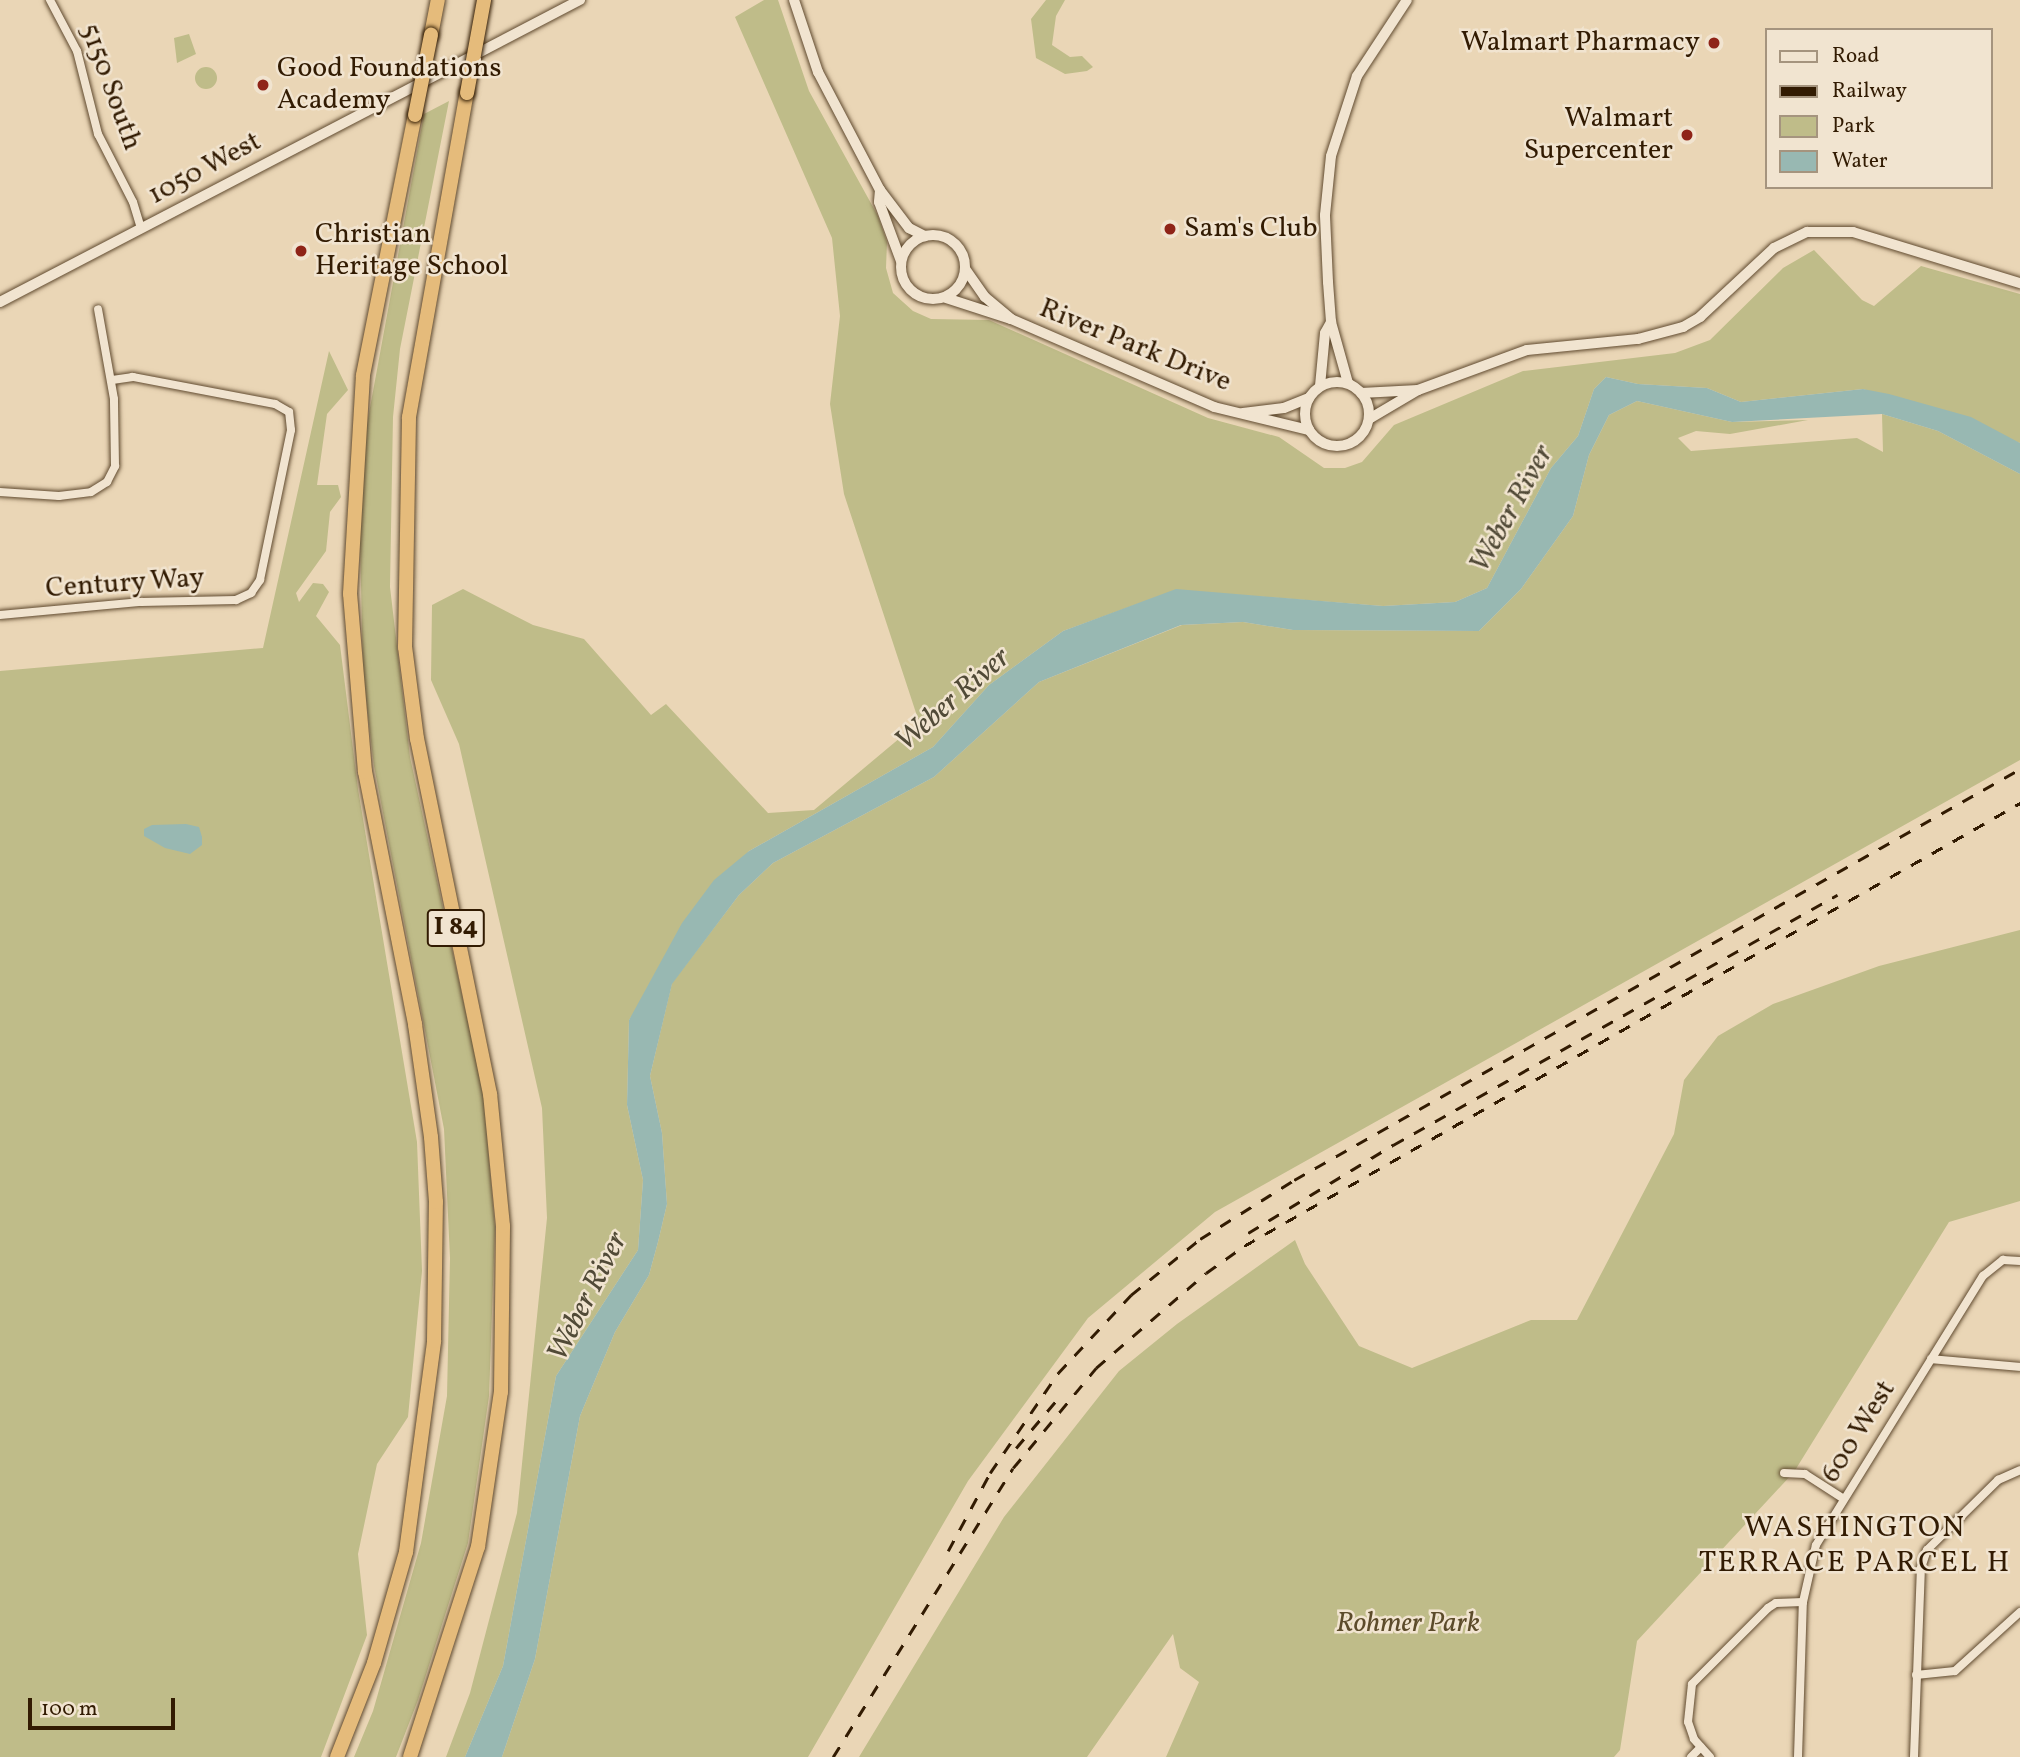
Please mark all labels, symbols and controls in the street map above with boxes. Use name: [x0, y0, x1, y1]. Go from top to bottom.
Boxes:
street label: 5150 South: [72, 19, 148, 155]
place label: Walmart Pharmacy: [1461, 26, 1700, 60]
legend: [1764, 28, 1992, 189]
marker: Walmart Pharmacy: [1706, 35, 1722, 51]
text: Road: [1832, 42, 1879, 71]
place label: Good Foundations Academy: [277, 52, 502, 118]
marker: Good Foundations Academy: [255, 77, 271, 93]
text: Railway: [1832, 77, 1907, 106]
place label: Walmart Supercenter: [1524, 102, 1673, 168]
text: Park: [1832, 112, 1875, 141]
street label: 1050 West: [143, 125, 267, 213]
marker: Walmart Supercenter: [1679, 127, 1695, 143]
text: Water: [1832, 147, 1888, 176]
place label: Sam's Club: [1184, 212, 1318, 246]
place label: Christian Heritage School: [315, 218, 508, 284]
marker: Sam's Club: [1162, 221, 1178, 237]
marker: Christian Heritage School: [293, 243, 309, 259]
street label: River Park Drive: [1034, 292, 1236, 400]
water label: Weber River: [1462, 439, 1562, 579]
street label: Century Way: [44, 562, 206, 606]
water label: Weber River: [888, 640, 1018, 760]
road number: I 84: [426, 906, 486, 951]
water label: Weber River: [540, 1226, 636, 1368]
street label: 600 West: [1814, 1374, 1904, 1490]
district label: WASHINGTON TERRACE PARCEL H: [1701, 1510, 2009, 1580]
park label: Rohmer Park: [1336, 1607, 1480, 1641]
scale bar: [32, 1684, 178, 1728]
text: 100 m: [41, 1695, 98, 1724]

